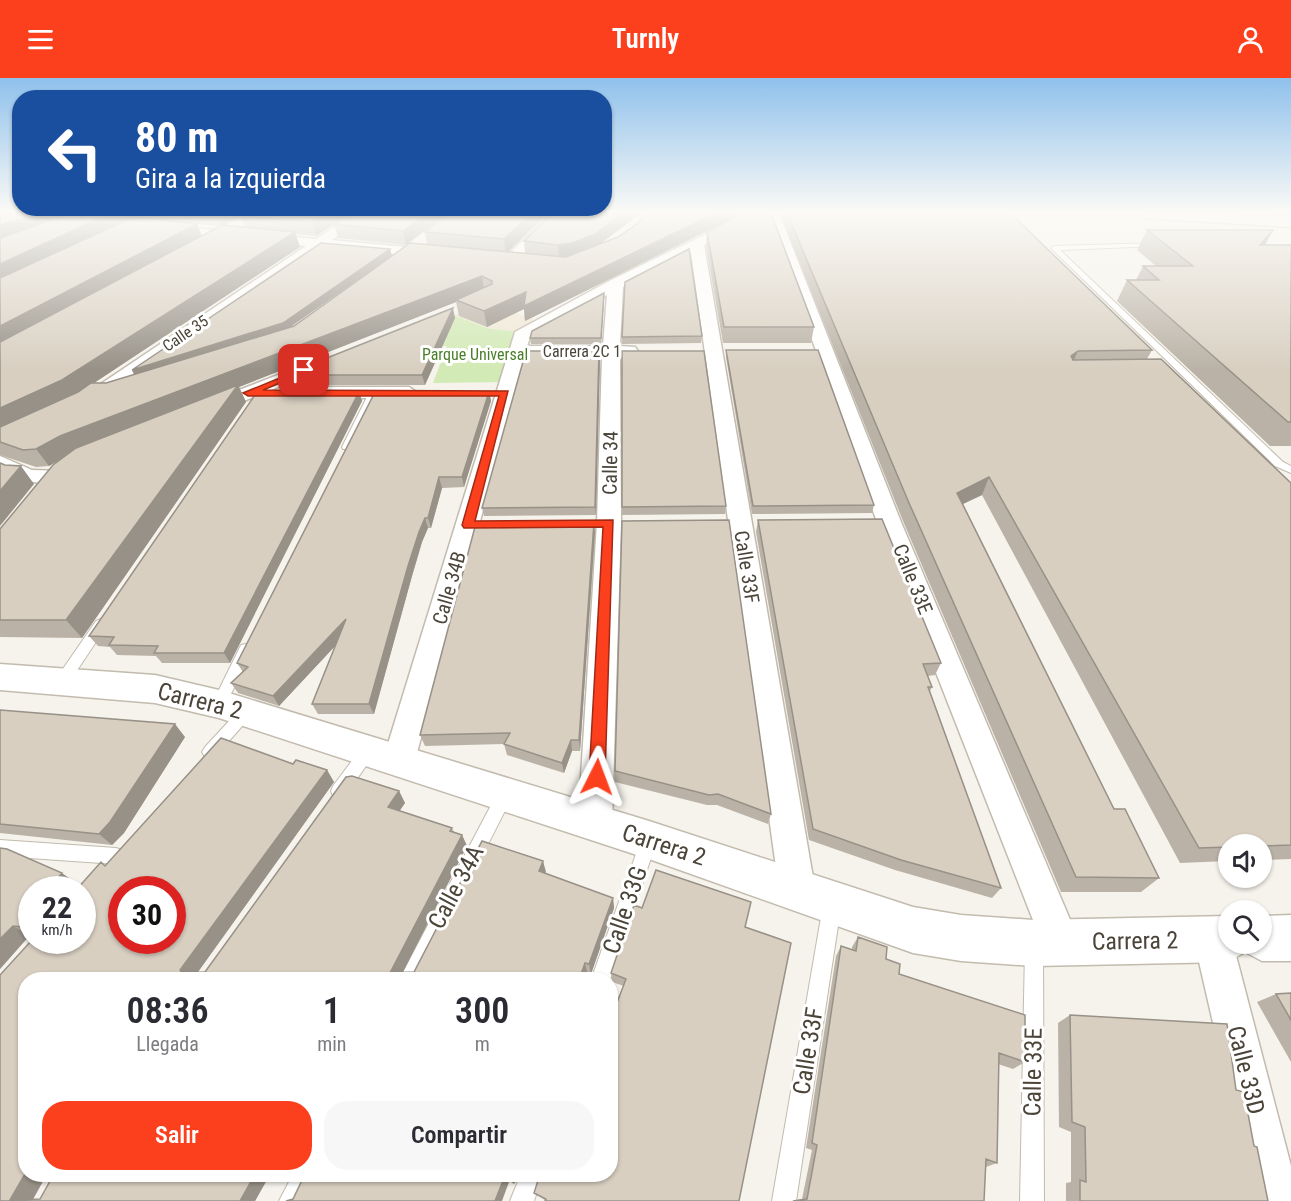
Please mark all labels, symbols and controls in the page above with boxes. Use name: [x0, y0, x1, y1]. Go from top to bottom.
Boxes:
icon: menu: [24, 23, 57, 56]
text: Turnly: [612, 23, 679, 55]
icon: person: [1234, 23, 1267, 56]
text: 80 m: [135, 113, 218, 162]
icon: left: [36, 114, 114, 192]
text: Gira a la izquierda: [135, 163, 326, 195]
street label: Calle 35: [159, 311, 212, 356]
street label: Carrera 2C 1: [543, 342, 621, 361]
pin: [278, 344, 329, 395]
park label: Parque Universal: [422, 345, 528, 364]
icon: arrive: [287, 353, 320, 386]
street label: Calle 34: [597, 431, 623, 495]
street label: Calle 33F: [729, 529, 765, 605]
street label: Calle 33E: [888, 540, 938, 618]
street label: Calle 34B: [427, 549, 471, 627]
street label: Carrera 2: [155, 677, 245, 725]
position arrow: [565, 745, 629, 809]
street label: Carrera 2: [619, 818, 709, 872]
map controls: [1218, 834, 1272, 954]
button: sound: [1218, 834, 1272, 888]
street label: Calle 34A: [422, 840, 490, 933]
street label: Calle 33G: [597, 863, 653, 957]
speed limit sign: 30: [108, 876, 186, 954]
text: 22: [42, 890, 72, 925]
button: search: [1218, 900, 1272, 954]
text: km/h: [42, 921, 72, 939]
street label: Carrera 2: [1092, 926, 1178, 956]
text: 08:36: [127, 990, 209, 1032]
text: 1: [323, 990, 341, 1032]
text: 300: [455, 990, 509, 1032]
street label: Calle 33F: [787, 1005, 829, 1097]
street label: Calle 33D: [1221, 1023, 1271, 1117]
street label: Calle 33E: [1018, 1027, 1048, 1116]
text: Llegada: [136, 1032, 199, 1056]
text: min: [317, 1032, 346, 1056]
text: m: [475, 1032, 490, 1056]
button: Salir: [42, 1101, 312, 1170]
button: Compartir: [324, 1101, 594, 1170]

